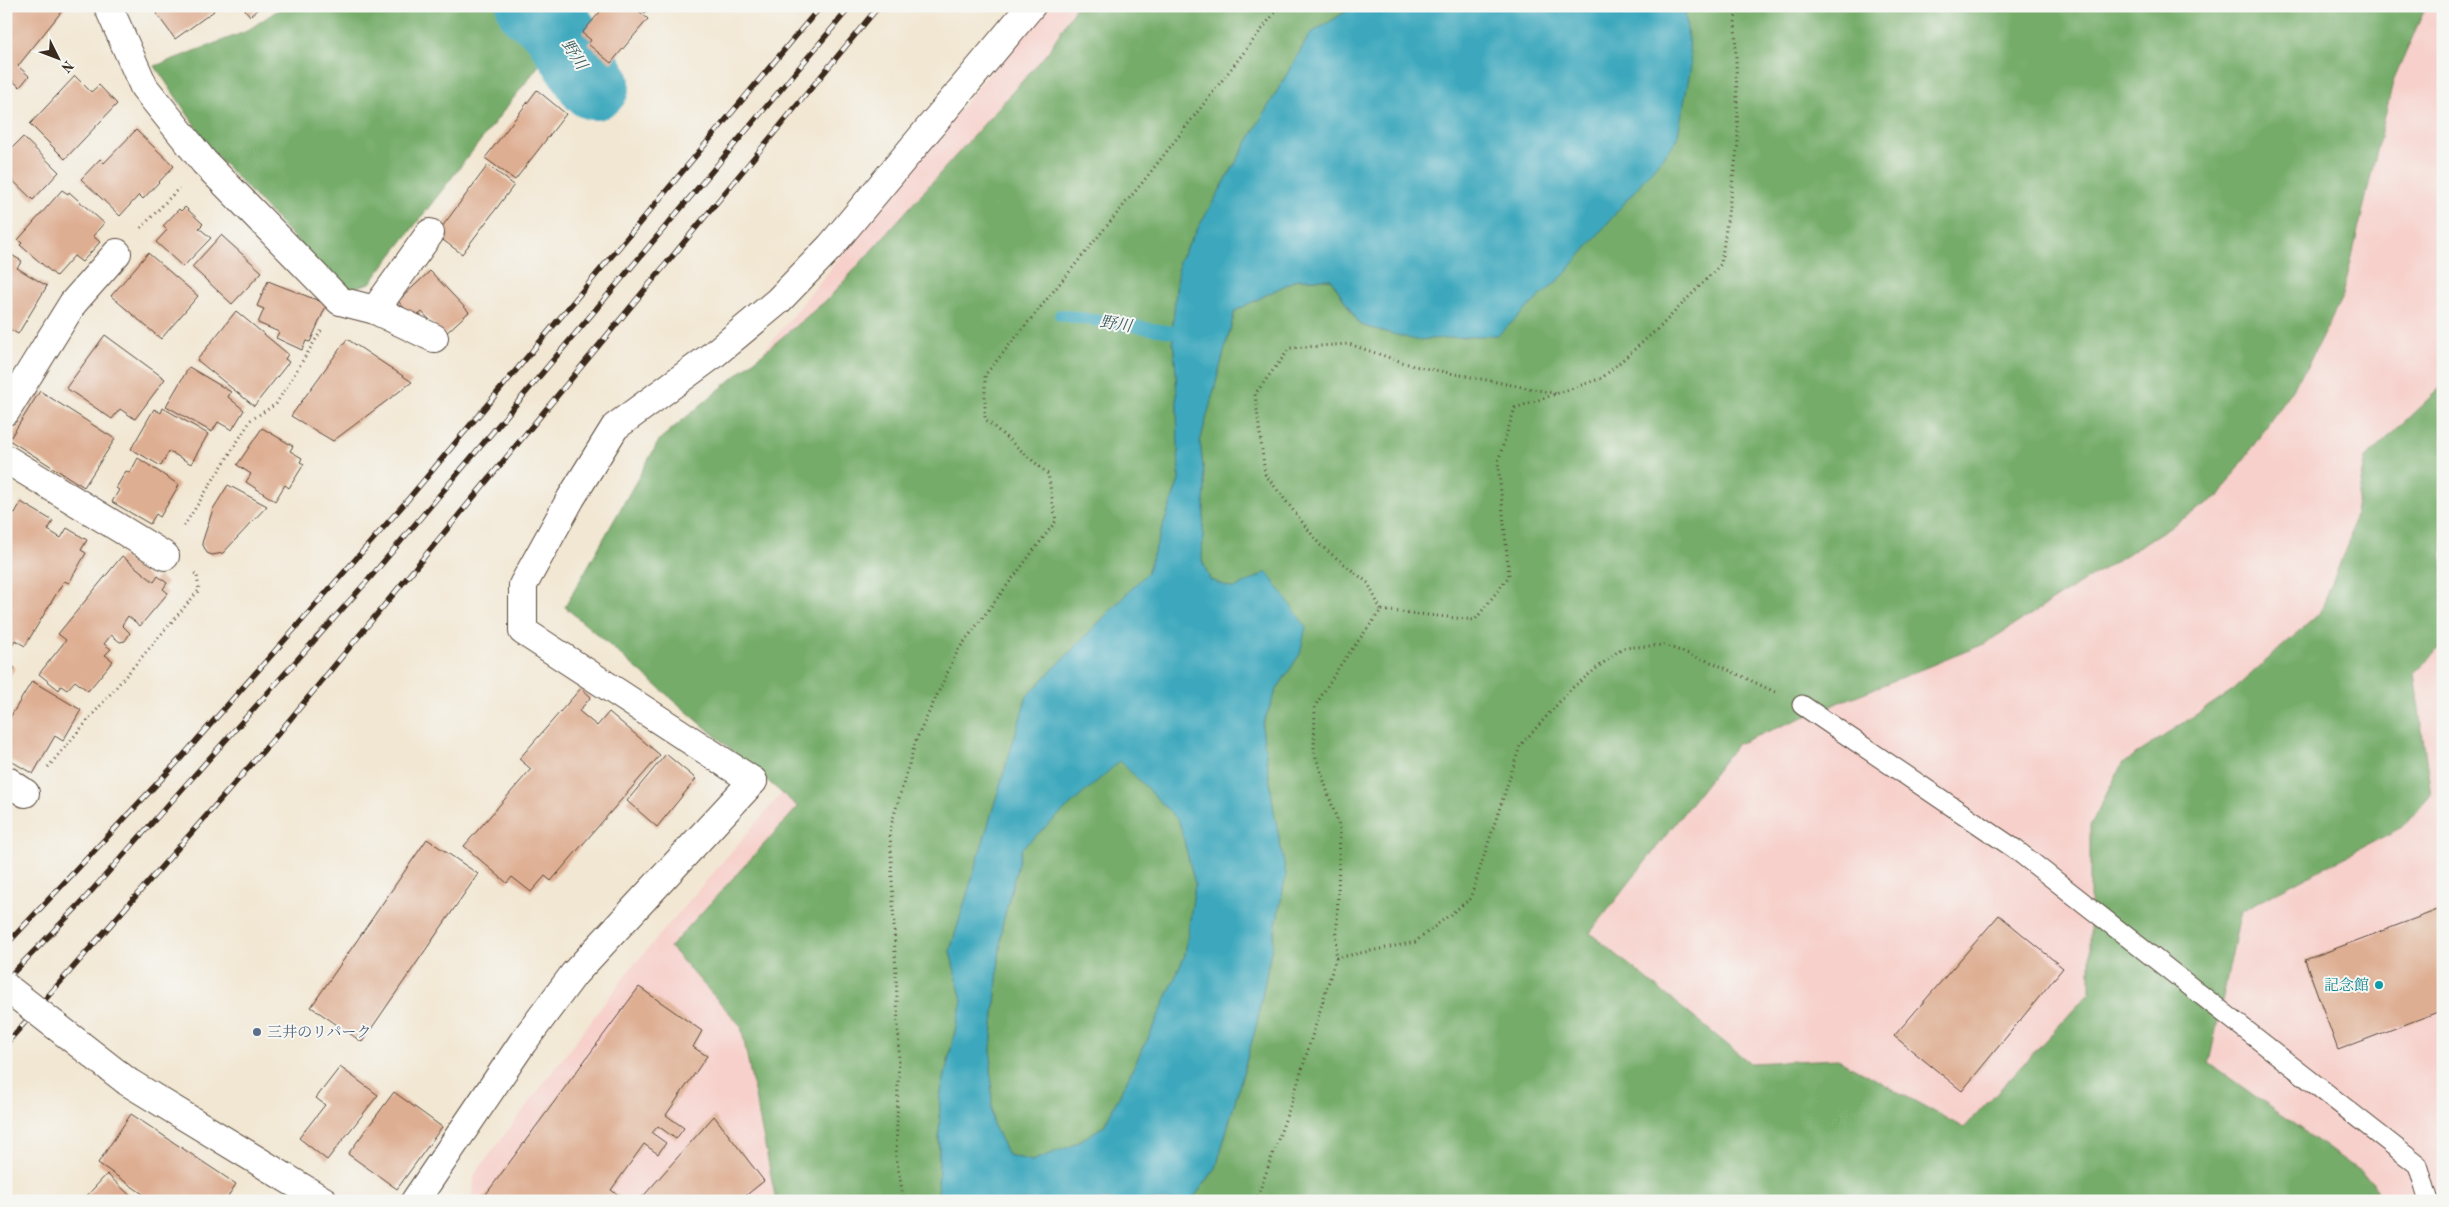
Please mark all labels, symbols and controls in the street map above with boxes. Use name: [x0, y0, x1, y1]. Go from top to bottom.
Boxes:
north arrow: [32, 32, 82, 82]
water label: 野川: [558, 37, 591, 75]
text: N: [58, 57, 76, 75]
water label: 野川: [1099, 314, 1135, 336]
place label: 記念館: [2324, 977, 2369, 994]
marker: 記念館: [2373, 979, 2385, 991]
place label: 三井のリパーク: [267, 1024, 372, 1041]
marker: 三井のリパーク: [251, 1026, 263, 1038]

